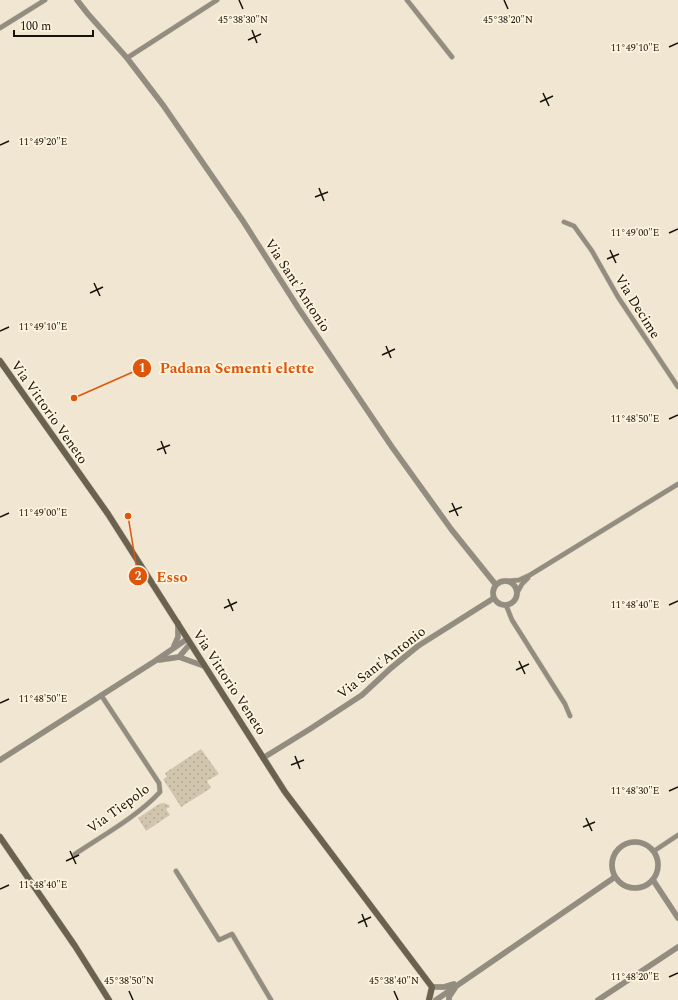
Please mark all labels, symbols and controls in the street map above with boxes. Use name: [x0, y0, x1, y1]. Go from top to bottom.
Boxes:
scale bar: [14, 12, 93, 38]
text: 45°38'30"N: [218, 12, 268, 28]
text: 45°38'20"N: [483, 12, 533, 28]
text: 100 m: [20, 17, 51, 36]
text: 11°49'10"E: [611, 40, 659, 56]
text: 11°49'20"E: [19, 134, 67, 150]
text: 11°49'00"E: [611, 225, 659, 241]
street label: Via Sant'Antonio: [260, 235, 336, 336]
street label: Via Decime: [609, 270, 666, 343]
text: 11°49'10"E: [19, 319, 67, 335]
callout: Padana Sementi elette: [132, 355, 323, 382]
street label: Via Vittorio Veneto: [6, 356, 93, 468]
text: Padana Sementi elette: [160, 357, 314, 380]
text: 1: [139, 359, 145, 378]
text: 11°48'50"E: [611, 411, 659, 427]
text: 11°49'00"E: [19, 505, 67, 521]
callout: Esso: [128, 563, 196, 590]
text: Esso: [156, 566, 188, 589]
text: 2: [135, 567, 142, 586]
text: 11°48'40"E: [611, 597, 659, 613]
street label: Via Sant'Antonio: [333, 621, 430, 704]
street label: Via Vittorio Veneto: [188, 625, 272, 739]
text: 11°48'50"E: [19, 691, 67, 707]
street label: Via Tiepolo: [83, 778, 154, 838]
text: 11°48'30"E: [611, 783, 659, 799]
text: 11°48'40"E: [19, 877, 67, 893]
text: 11°48'20"E: [611, 969, 659, 985]
text: 45°38'50"N: [104, 973, 154, 989]
text: 45°38'40"N: [369, 973, 419, 989]

